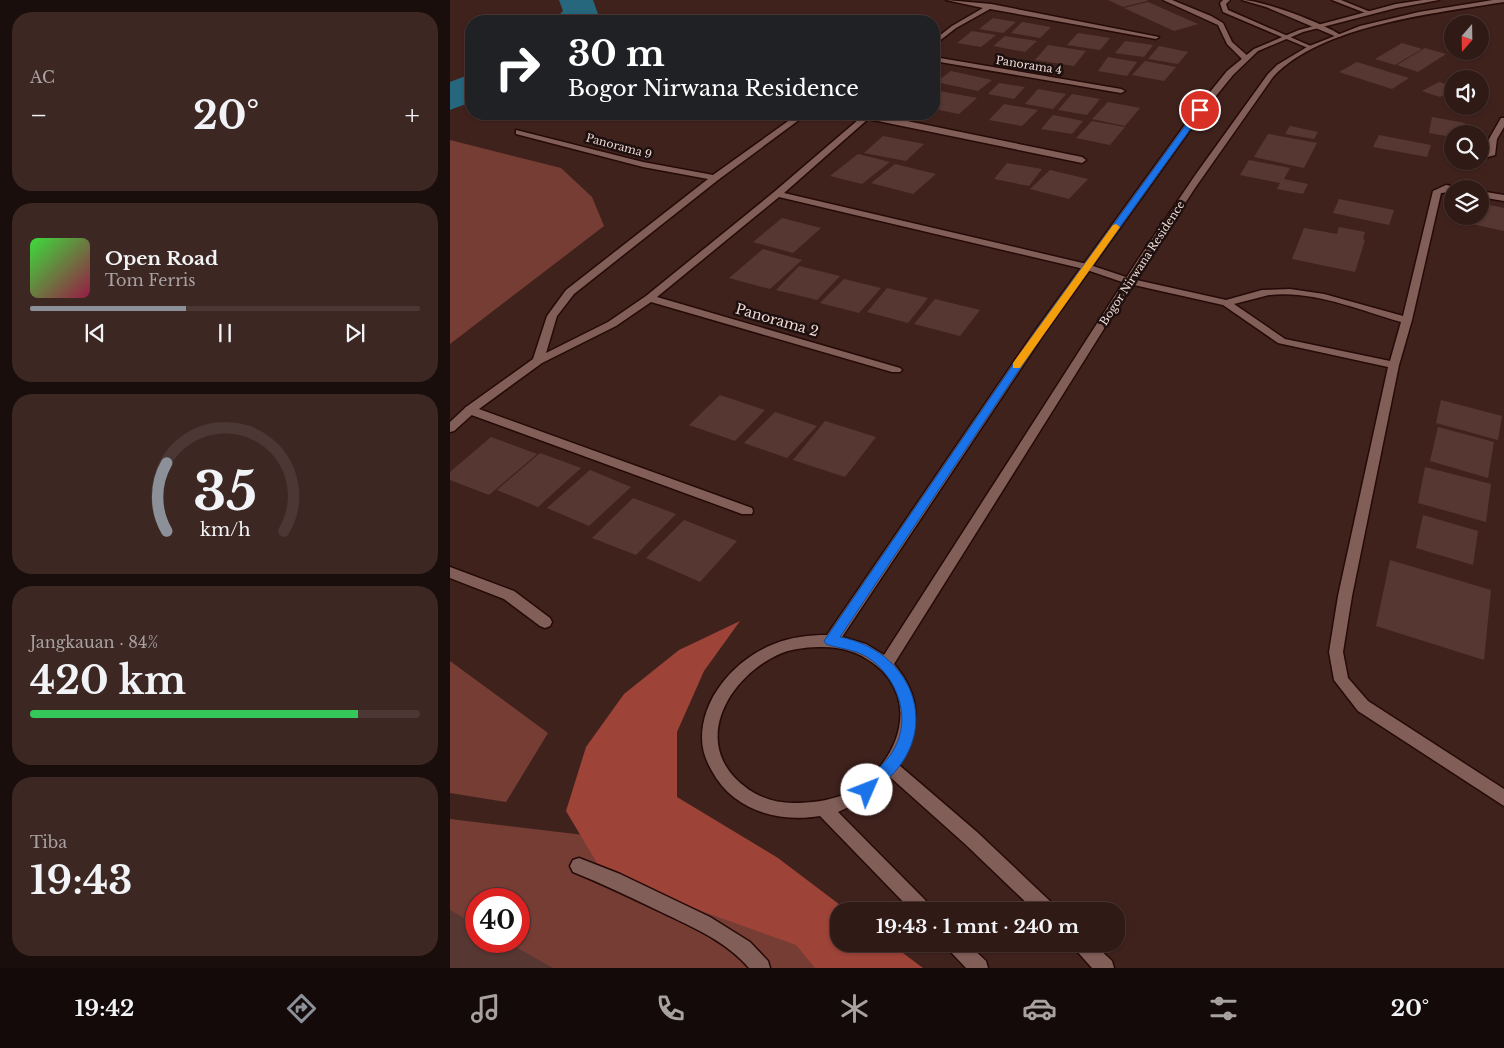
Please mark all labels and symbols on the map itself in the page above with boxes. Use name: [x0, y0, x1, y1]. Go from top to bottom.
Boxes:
north arrow: [1444, 15, 1489, 60]
street label: Panorama 4: [995, 53, 1063, 77]
pin: [1179, 89, 1221, 131]
street label: Panorama 9: [585, 130, 653, 162]
street label: Bogor Nirwana Residence: [1097, 198, 1187, 328]
street label: Panorama 2: [733, 300, 821, 340]
position arrow: [840, 763, 892, 815]
speed limit sign: 40: [465, 888, 530, 953]

